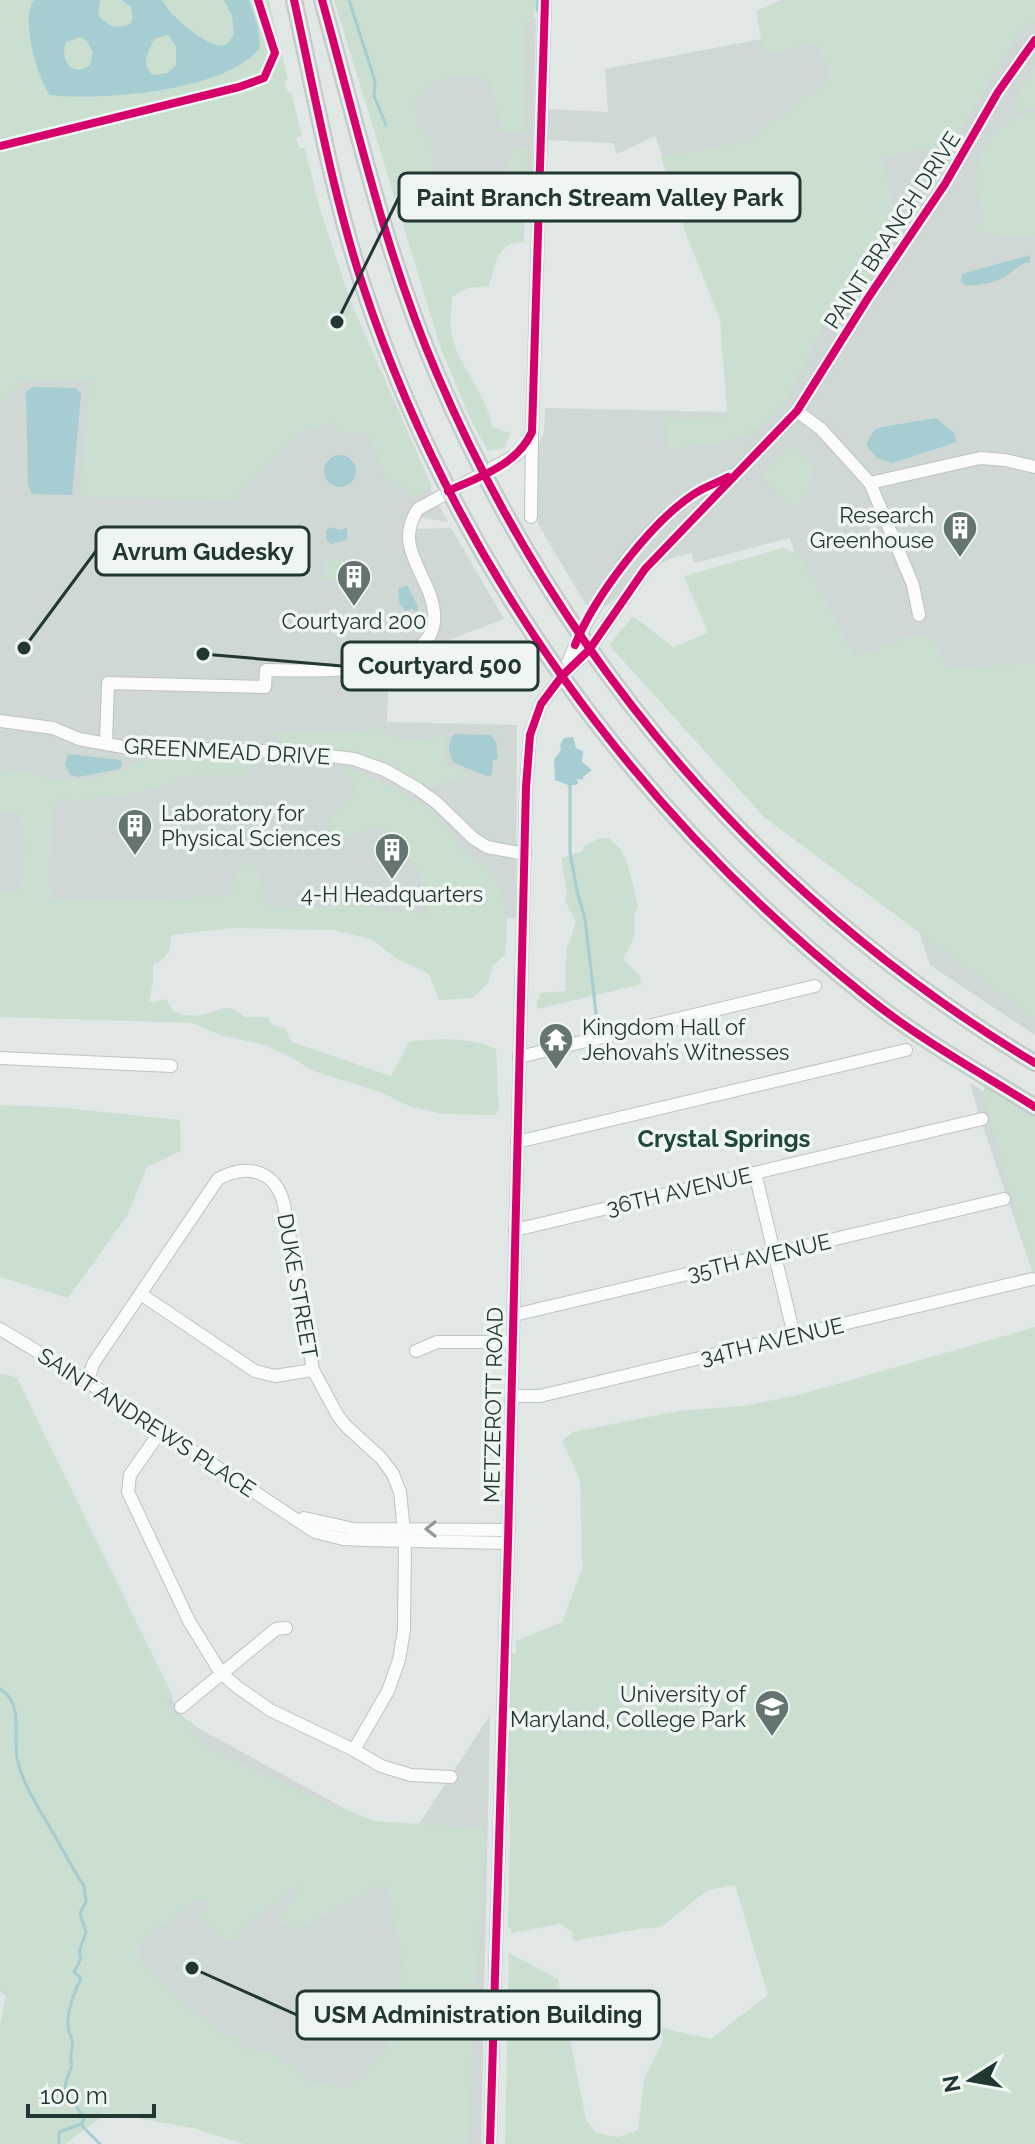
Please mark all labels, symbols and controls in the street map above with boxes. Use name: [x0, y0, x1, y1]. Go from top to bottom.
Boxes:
street label: PAINT BRANCH DRIVE: [818, 126, 966, 334]
callout: Paint Branch Stream Valley Park: [399, 173, 800, 221]
text: Paint Branch Stream Valley Park: [416, 183, 784, 212]
place label: Research Greenhouse: [810, 502, 934, 553]
building icon: Research Greenhouse: [941, 509, 979, 559]
callout: Avrum Gudesky: [96, 527, 309, 575]
text: Avrum Gudesky: [112, 537, 294, 566]
building icon: Courtyard 200: [335, 558, 373, 608]
place label: Courtyard 200: [281, 608, 427, 634]
callout: Courtyard 500: [342, 642, 538, 690]
text: Courtyard 500: [358, 651, 522, 680]
street label: GREENMEAD DRIVE: [123, 733, 331, 769]
place label: Laboratory for Physical Sciences: [161, 800, 341, 851]
building icon: Laboratory for Physical Sciences: [116, 807, 154, 857]
building icon: 4-H Headquarters: [373, 831, 411, 881]
place label: 4-H Headquarters: [301, 881, 483, 907]
place label: Kingdom Hall of Jehovah’s Witnesses: [582, 1014, 789, 1065]
temple icon: Kingdom Hall of Jehovah’s Witnesses: [537, 1021, 575, 1071]
district label: Crystal Springs: [638, 1124, 811, 1153]
street label: 36TH AVENUE: [604, 1162, 754, 1220]
street label: DUKE STREET: [272, 1211, 324, 1361]
street label: 35TH AVENUE: [685, 1228, 833, 1286]
street label: METZEROTT ROAD: [478, 1307, 508, 1503]
street label: 34TH AVENUE: [698, 1312, 846, 1370]
street label: SAINT ANDREWS PLACE: [33, 1342, 261, 1502]
one-way arrow: [424, 1520, 437, 1538]
place label: University of Maryland, College Park: [510, 1681, 747, 1732]
school or university icon: University of Maryland, College Park: [753, 1688, 791, 1738]
callout: USM Administration Building: [297, 1991, 659, 2039]
text: USM Administration Building: [314, 2000, 643, 2029]
north arrow: [931, 2040, 1011, 2120]
scale bar: [28, 2068, 154, 2118]
text: N: [937, 2073, 966, 2095]
text: 100 m: [40, 2081, 108, 2110]

